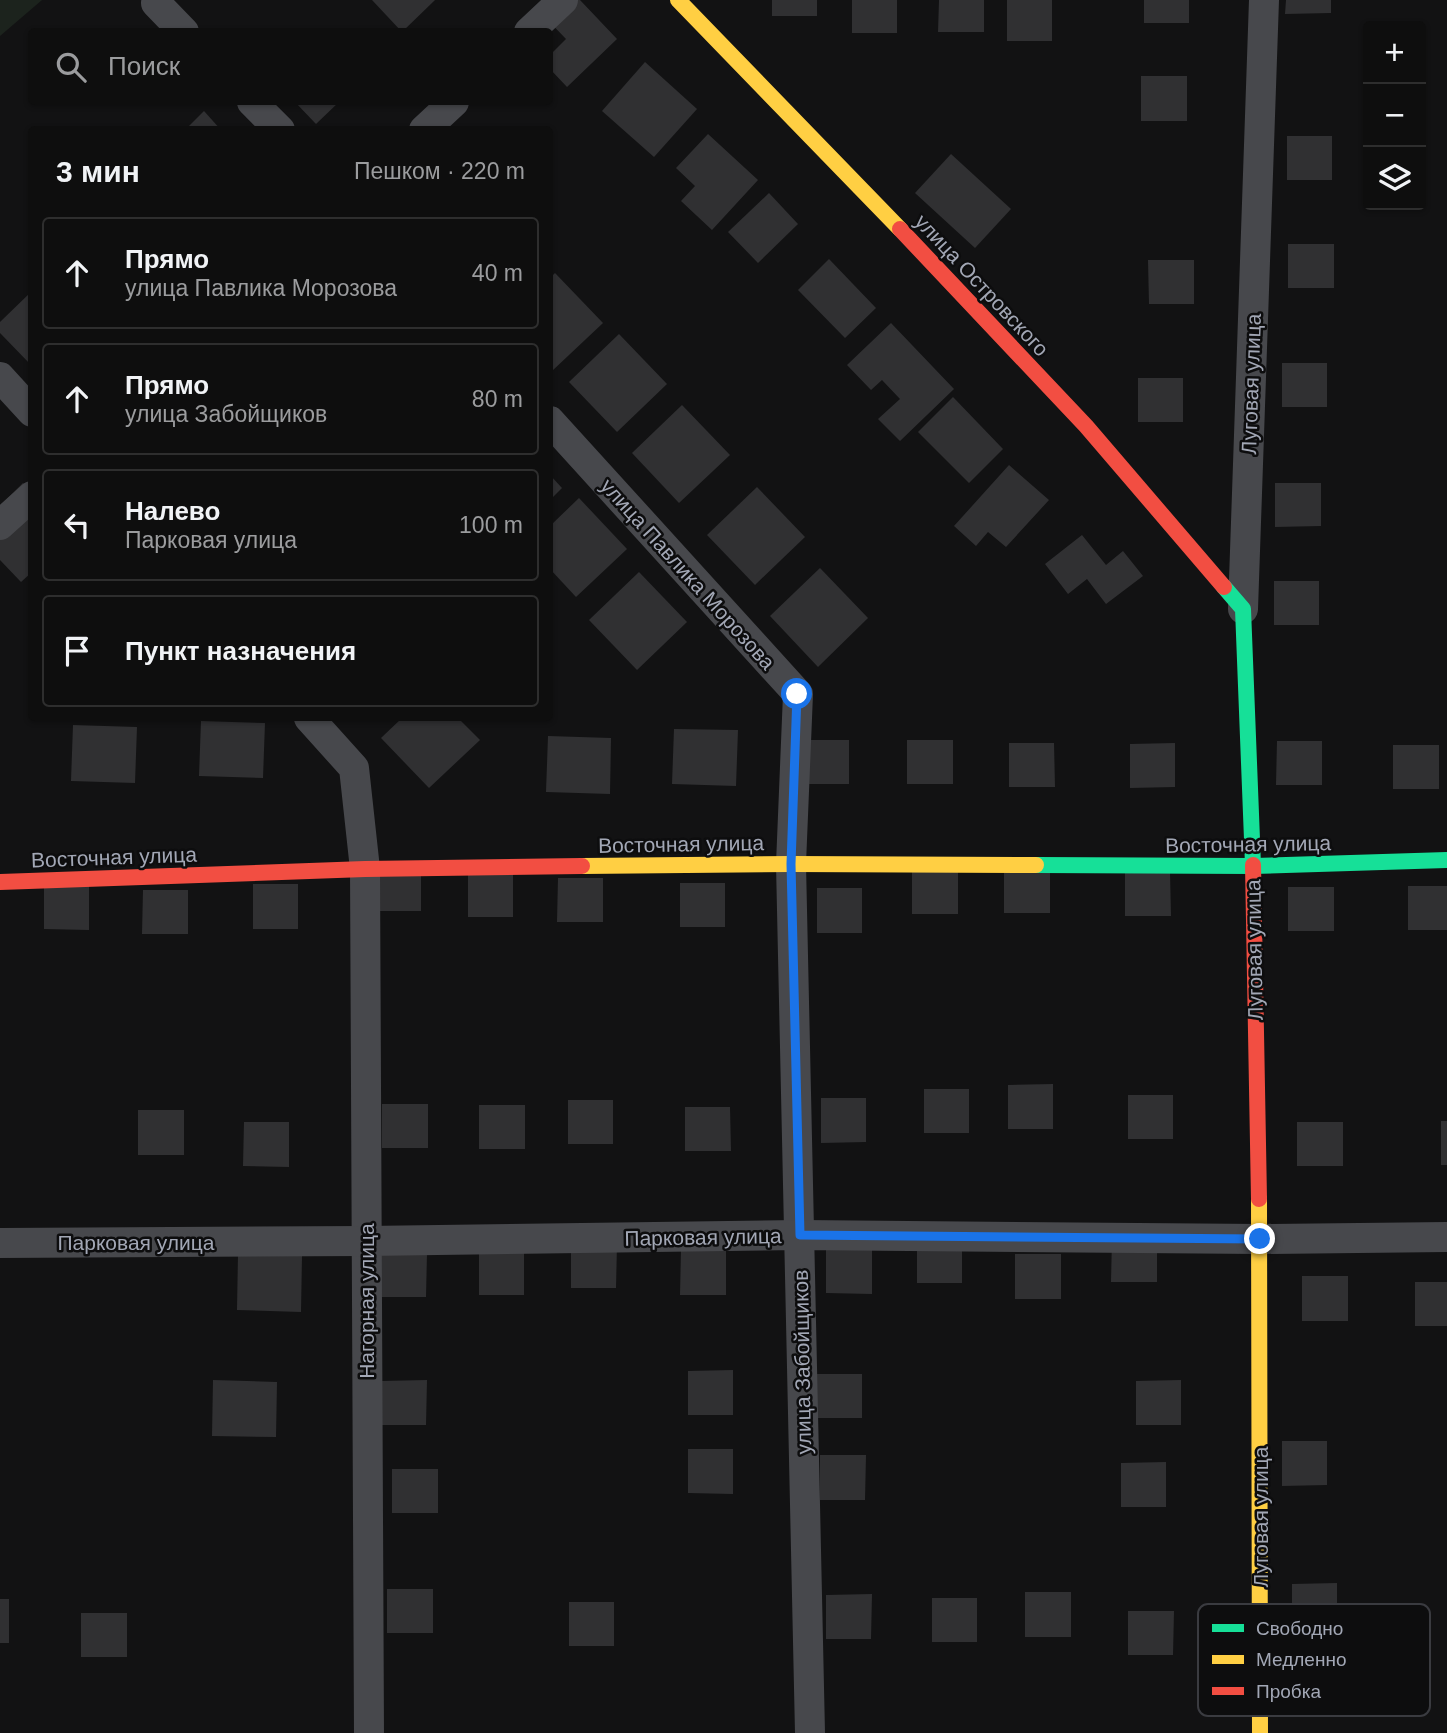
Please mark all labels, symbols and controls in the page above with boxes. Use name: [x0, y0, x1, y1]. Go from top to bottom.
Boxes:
map controls: [1363, 21, 1426, 210]
button: +: [1363, 21, 1426, 84]
search box: [28, 28, 553, 105]
icon: search: [52, 48, 90, 86]
text: Поиск: [108, 51, 180, 81]
button: −: [1363, 84, 1426, 147]
button: layers: [1363, 147, 1426, 210]
text: 3 мин: [56, 155, 140, 188]
text: Пешком · 220 m: [354, 158, 525, 184]
street label: улица Островского: [911, 210, 1053, 360]
text: Прямо: [125, 244, 209, 274]
icon: ahead: [58, 254, 96, 292]
text: 40 m: [472, 260, 523, 286]
text: улица Павлика Морозова: [125, 275, 397, 301]
street label: Луговая улица: [1237, 313, 1265, 455]
text: Прямо: [125, 370, 209, 400]
icon: ahead: [58, 380, 96, 418]
text: 80 m: [472, 386, 523, 412]
text: улица Забойщиков: [125, 401, 327, 427]
street label: улица Павлика Морозова: [596, 474, 780, 674]
text: Налево: [125, 496, 220, 526]
icon: left: [58, 506, 96, 544]
text: 100 m: [459, 512, 523, 538]
text: Парковая улица: [125, 527, 297, 553]
icon: arrive: [58, 632, 96, 670]
text: Пункт назначения: [125, 636, 356, 666]
route start: [781, 678, 812, 709]
street label: Восточная улица: [598, 831, 764, 857]
street label: Восточная улица: [1165, 831, 1331, 857]
street label: Восточная улица: [31, 843, 198, 871]
street label: Луговая улица: [1241, 879, 1267, 1021]
street label: Нагорная улица: [355, 1223, 378, 1379]
route end: [1244, 1223, 1275, 1254]
street label: Парковая улица: [624, 1224, 782, 1250]
street label: Парковая улица: [57, 1231, 215, 1254]
street label: улица Забойщиков: [789, 1269, 815, 1455]
street label: Луговая улица: [1249, 1446, 1272, 1587]
legend: [1198, 1604, 1430, 1716]
text: Свободно: [1256, 1618, 1343, 1639]
text: Медленно: [1256, 1649, 1346, 1670]
text: Пробка: [1256, 1681, 1321, 1702]

